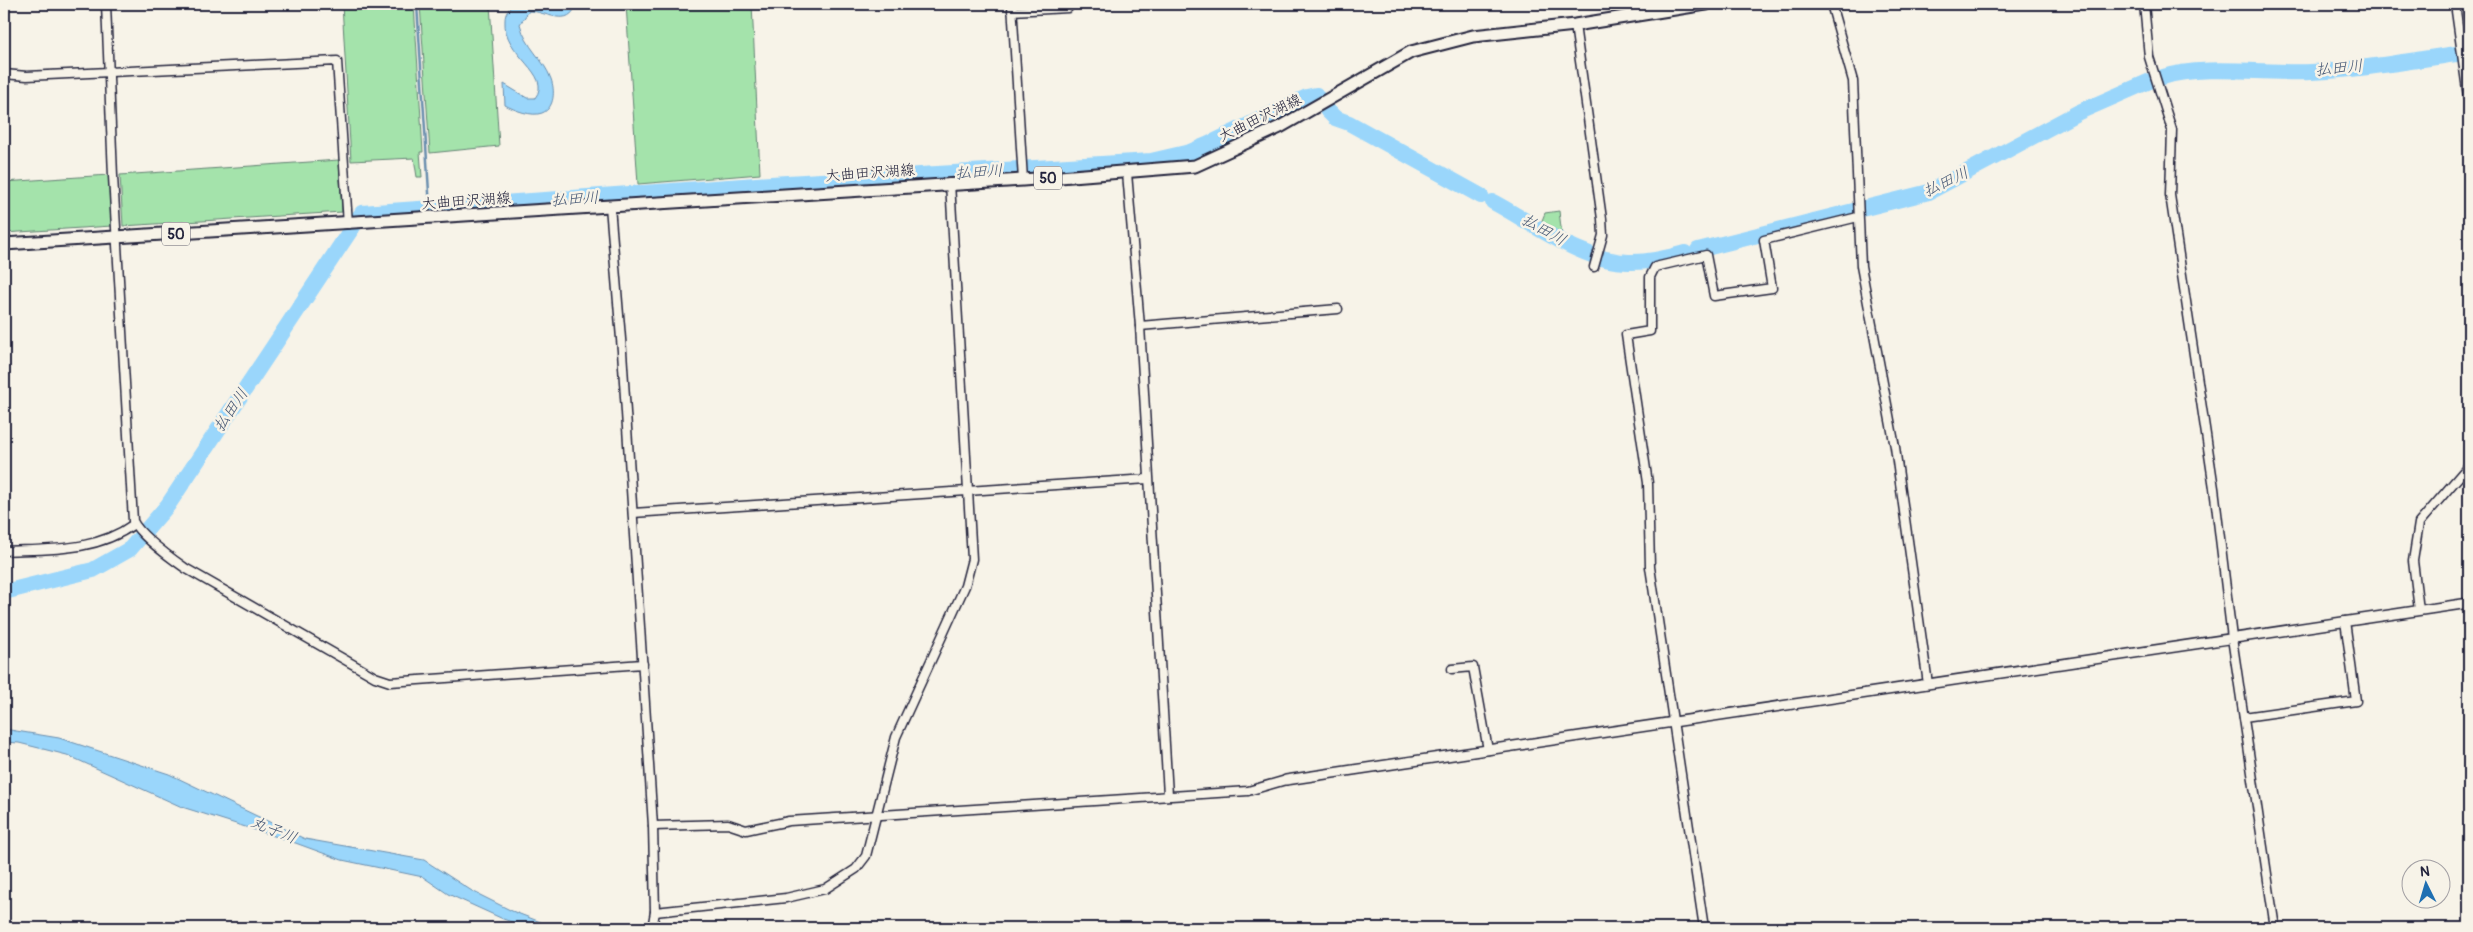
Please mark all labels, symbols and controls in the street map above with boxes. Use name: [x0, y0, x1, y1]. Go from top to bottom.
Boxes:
water label: 払田川: [2314, 56, 2364, 80]
street label: 大曲田沢湖線: [1215, 90, 1305, 146]
street label: 大曲田沢湖線: [824, 160, 916, 186]
water label: 払田川: [954, 160, 1004, 184]
water label: 払田川: [1920, 162, 1972, 202]
road number: 50: [1034, 167, 1062, 190]
water label: 払田川: [550, 187, 600, 211]
street label: 大曲田沢湖線: [420, 188, 512, 214]
water label: 払田川: [1518, 210, 1570, 250]
road number: 50: [162, 222, 190, 245]
water label: 払田川: [209, 385, 253, 435]
water label: 丸子川: [248, 812, 300, 848]
north arrow: [2400, 860, 2450, 910]
text: N: [2419, 863, 2430, 880]

